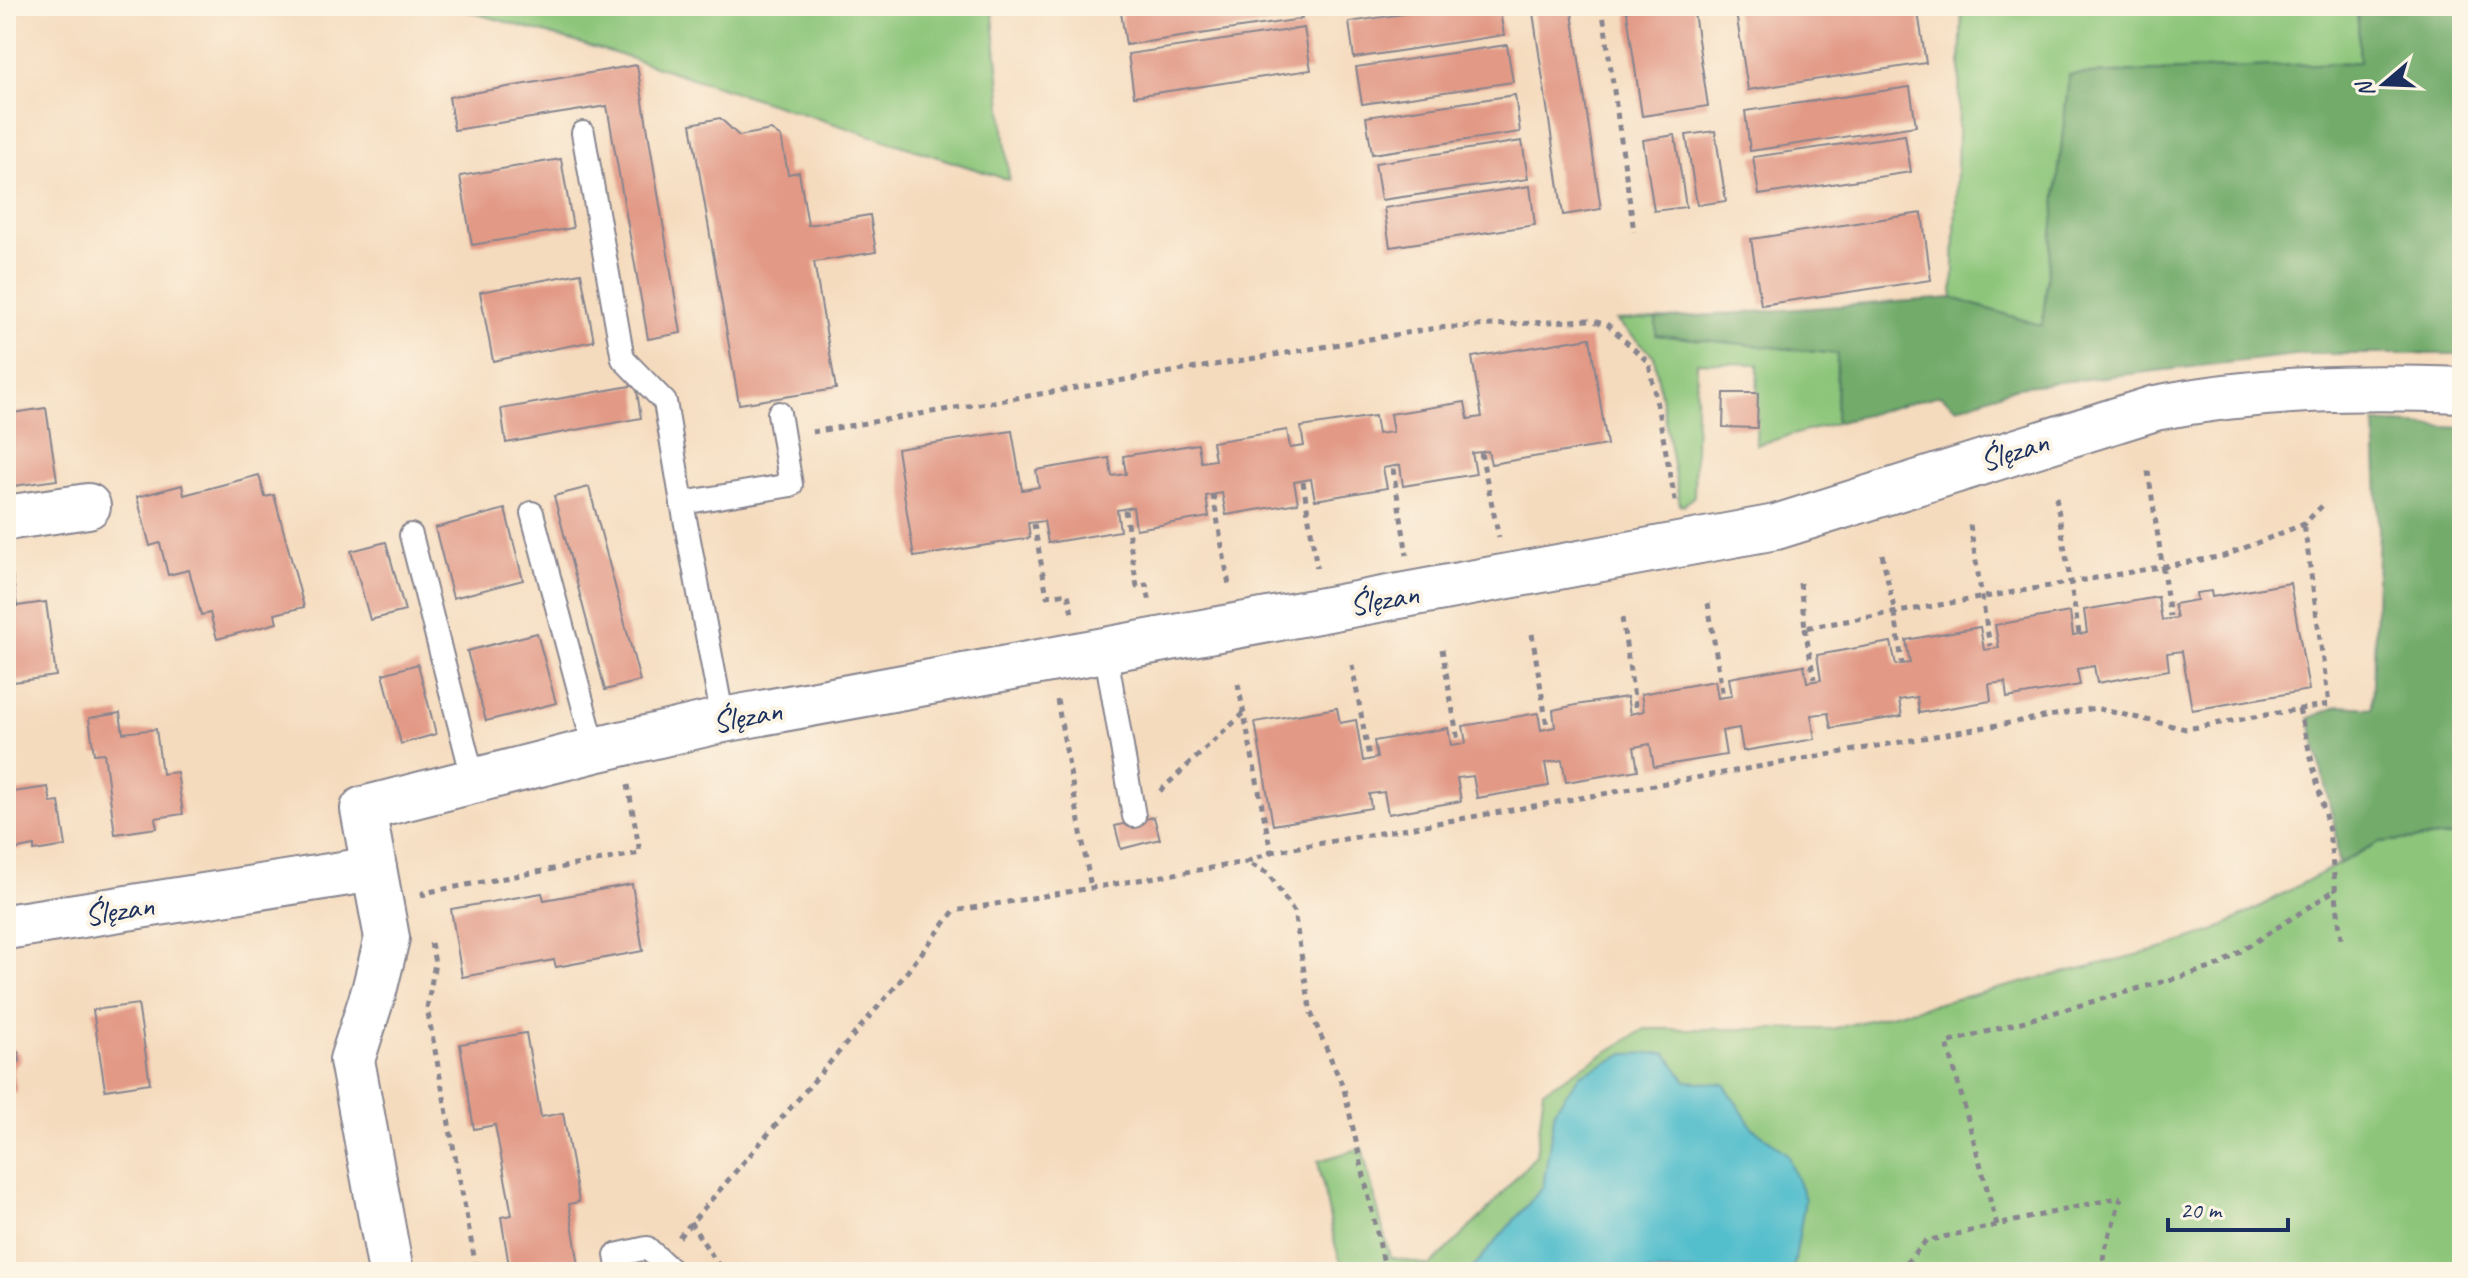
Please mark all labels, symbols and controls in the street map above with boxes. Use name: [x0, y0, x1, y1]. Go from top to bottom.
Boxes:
north arrow: [2344, 44, 2424, 124]
text: N: [2349, 76, 2381, 101]
street label: Ślęzan: [1974, 421, 2054, 481]
street label: Ślęzan: [1346, 573, 1423, 625]
street label: Ślęzan: [709, 689, 786, 743]
street label: Ślęzan: [81, 884, 157, 936]
scale bar: [2168, 1182, 2288, 1232]
text: 20 m: [2180, 1195, 2223, 1225]

